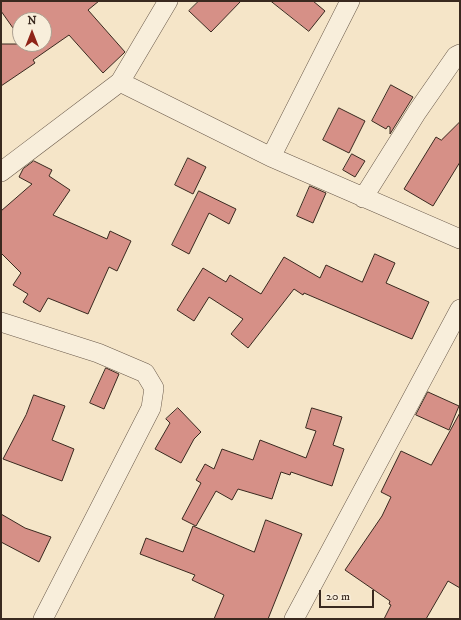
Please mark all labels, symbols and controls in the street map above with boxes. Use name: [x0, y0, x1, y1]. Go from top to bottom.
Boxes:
north arrow: [12, 12, 52, 52]
text: N: [27, 14, 37, 28]
scale bar: [321, 582, 376, 608]
text: 20 m: [326, 589, 350, 604]

